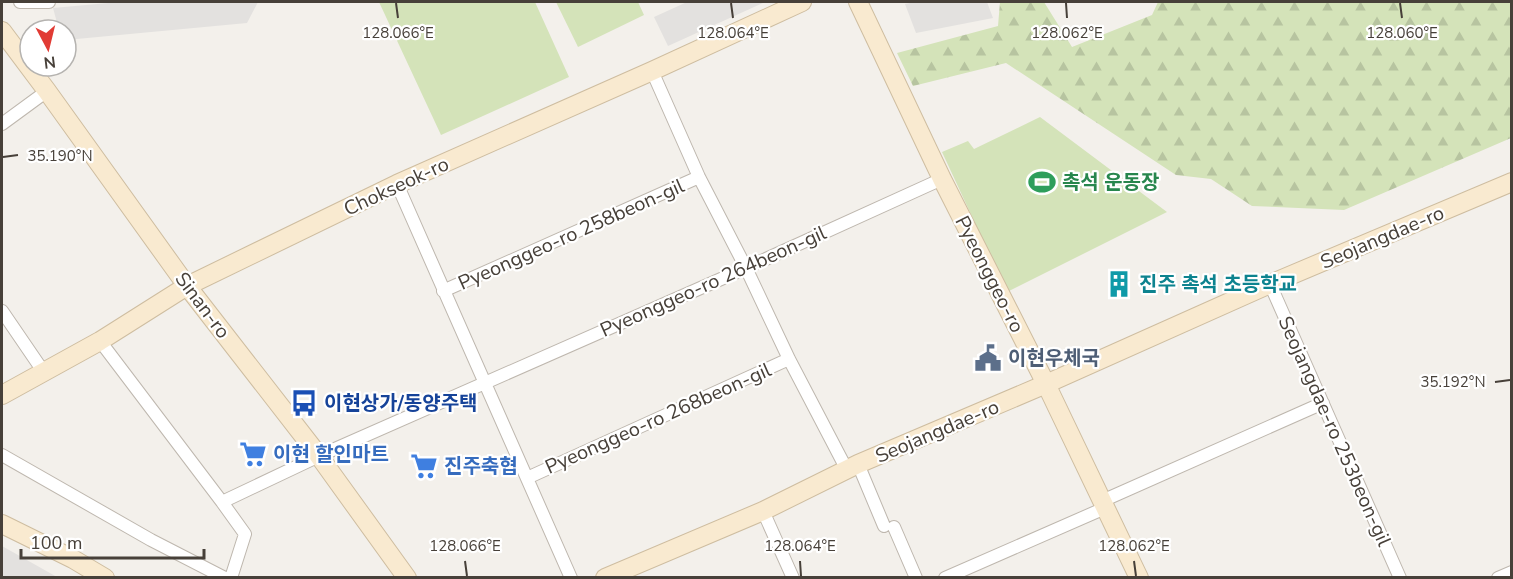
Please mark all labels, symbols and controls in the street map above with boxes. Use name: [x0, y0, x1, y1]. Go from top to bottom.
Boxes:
north arrow: [18, 18, 78, 78]
text: 128.066°E: [362, 23, 434, 43]
text: 128.064°E: [697, 23, 769, 43]
text: 128.062°E: [1031, 23, 1103, 43]
text: 128.060°E: [1366, 23, 1438, 43]
text: N: [42, 50, 57, 74]
text: 35.190°N: [27, 146, 93, 166]
street label: Chokseok-ro: [339, 150, 453, 223]
sports icon: 촉석 운동장: [1027, 167, 1057, 197]
place label: 촉석 운동장: [1062, 169, 1159, 196]
street label: Pyeonggeo-ro 258beon-gil: [454, 172, 689, 297]
street label: Seojangdae-ro: [1316, 199, 1448, 276]
street label: Pyeonggeo-ro: [948, 211, 1031, 337]
street label: Pyeonggeo-ro 264beon-gil: [596, 219, 831, 344]
street label: Sinan-ro: [169, 266, 237, 344]
building icon: 진주 촉석 초등학교: [1104, 269, 1134, 299]
place label: 진주 촉석 초등학교: [1139, 271, 1297, 298]
street label: Seojangdae-ro 253beon-gil: [1272, 312, 1398, 551]
public building icon: 이현우체국: [973, 343, 1003, 373]
place label: 이현우체국: [1008, 345, 1100, 372]
street label: Pyeonggeo-ro 268beon-gil: [541, 356, 776, 481]
text: 35.192°N: [1420, 372, 1486, 392]
bus stop icon: 이현상가/동양주택: [289, 388, 319, 418]
place label: 이현상가/동양주택: [324, 390, 477, 417]
street label: Seojangdae-ro: [871, 393, 1003, 470]
supermarket icon: 이현 할인마트: [238, 439, 268, 469]
place label: 이현 할인마트: [273, 441, 389, 468]
supermarket icon: 진주축협: [409, 451, 439, 481]
place label: 진주축협: [444, 453, 518, 480]
scale bar: [21, 522, 204, 560]
text: 100 m: [30, 531, 82, 555]
text: 128.066°E: [429, 536, 501, 556]
text: 128.064°E: [764, 536, 836, 556]
text: 128.062°E: [1098, 536, 1170, 556]

